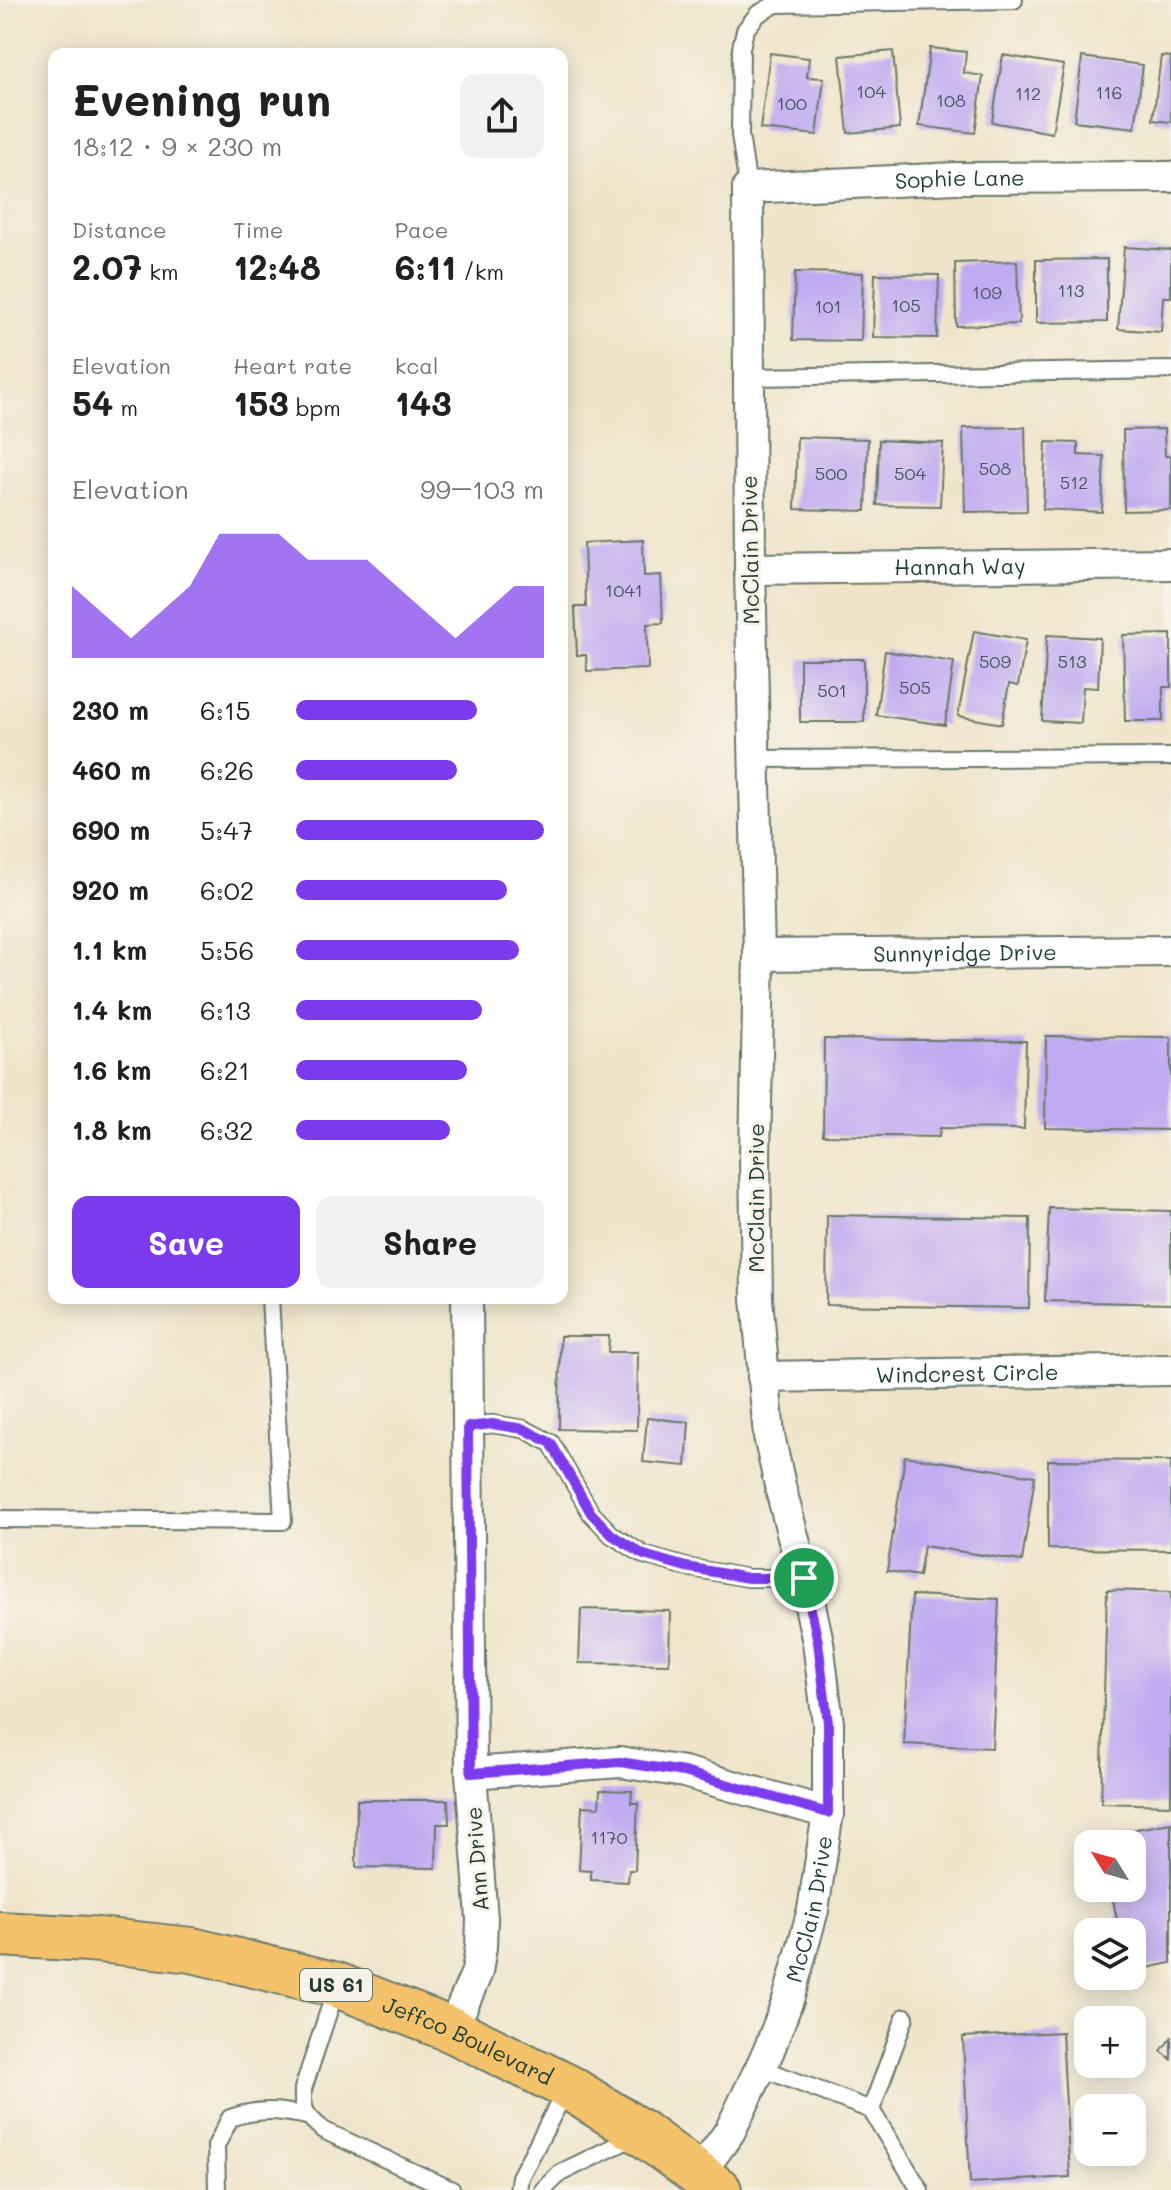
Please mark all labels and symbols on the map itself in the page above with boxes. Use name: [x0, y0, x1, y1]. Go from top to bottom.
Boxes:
house number: 104: [856, 79, 886, 103]
house number: 116: [1096, 80, 1122, 104]
house number: 112: [1015, 81, 1041, 105]
house number: 108: [936, 88, 966, 112]
house number: 100: [777, 91, 807, 115]
street label: Sophie Lane: [894, 163, 1025, 195]
house number: 113: [1058, 278, 1084, 302]
house number: 109: [972, 280, 1002, 304]
house number: 105: [891, 293, 921, 317]
house number: 101: [814, 294, 842, 318]
house number: 508: [979, 456, 1011, 480]
house number: 500: [815, 461, 847, 485]
house number: 504: [894, 461, 927, 485]
house number: 512: [1060, 470, 1088, 494]
street label: McClain Drive: [734, 475, 765, 625]
street label: Hannah Way: [894, 551, 1026, 581]
house number: 1041: [605, 578, 643, 602]
house number: 509: [979, 649, 1011, 673]
house number: 513: [1057, 649, 1087, 673]
house number: 505: [899, 675, 931, 699]
house number: 501: [817, 678, 847, 702]
street label: Sunnyridge Drive: [873, 937, 1057, 968]
street label: McClain Drive: [741, 1123, 770, 1273]
street label: Windcrest Circle: [875, 1357, 1059, 1389]
pin: [770, 1544, 838, 1612]
street label: Ann Drive: [458, 1806, 495, 1912]
house number: 1170: [590, 1825, 628, 1849]
north arrow: [1074, 1830, 1146, 1902]
street label: McClain Drive: [779, 1834, 838, 1986]
road number: US 61: [300, 1969, 372, 2001]
street label: Jeffco Boulevard: [378, 1989, 558, 2091]

